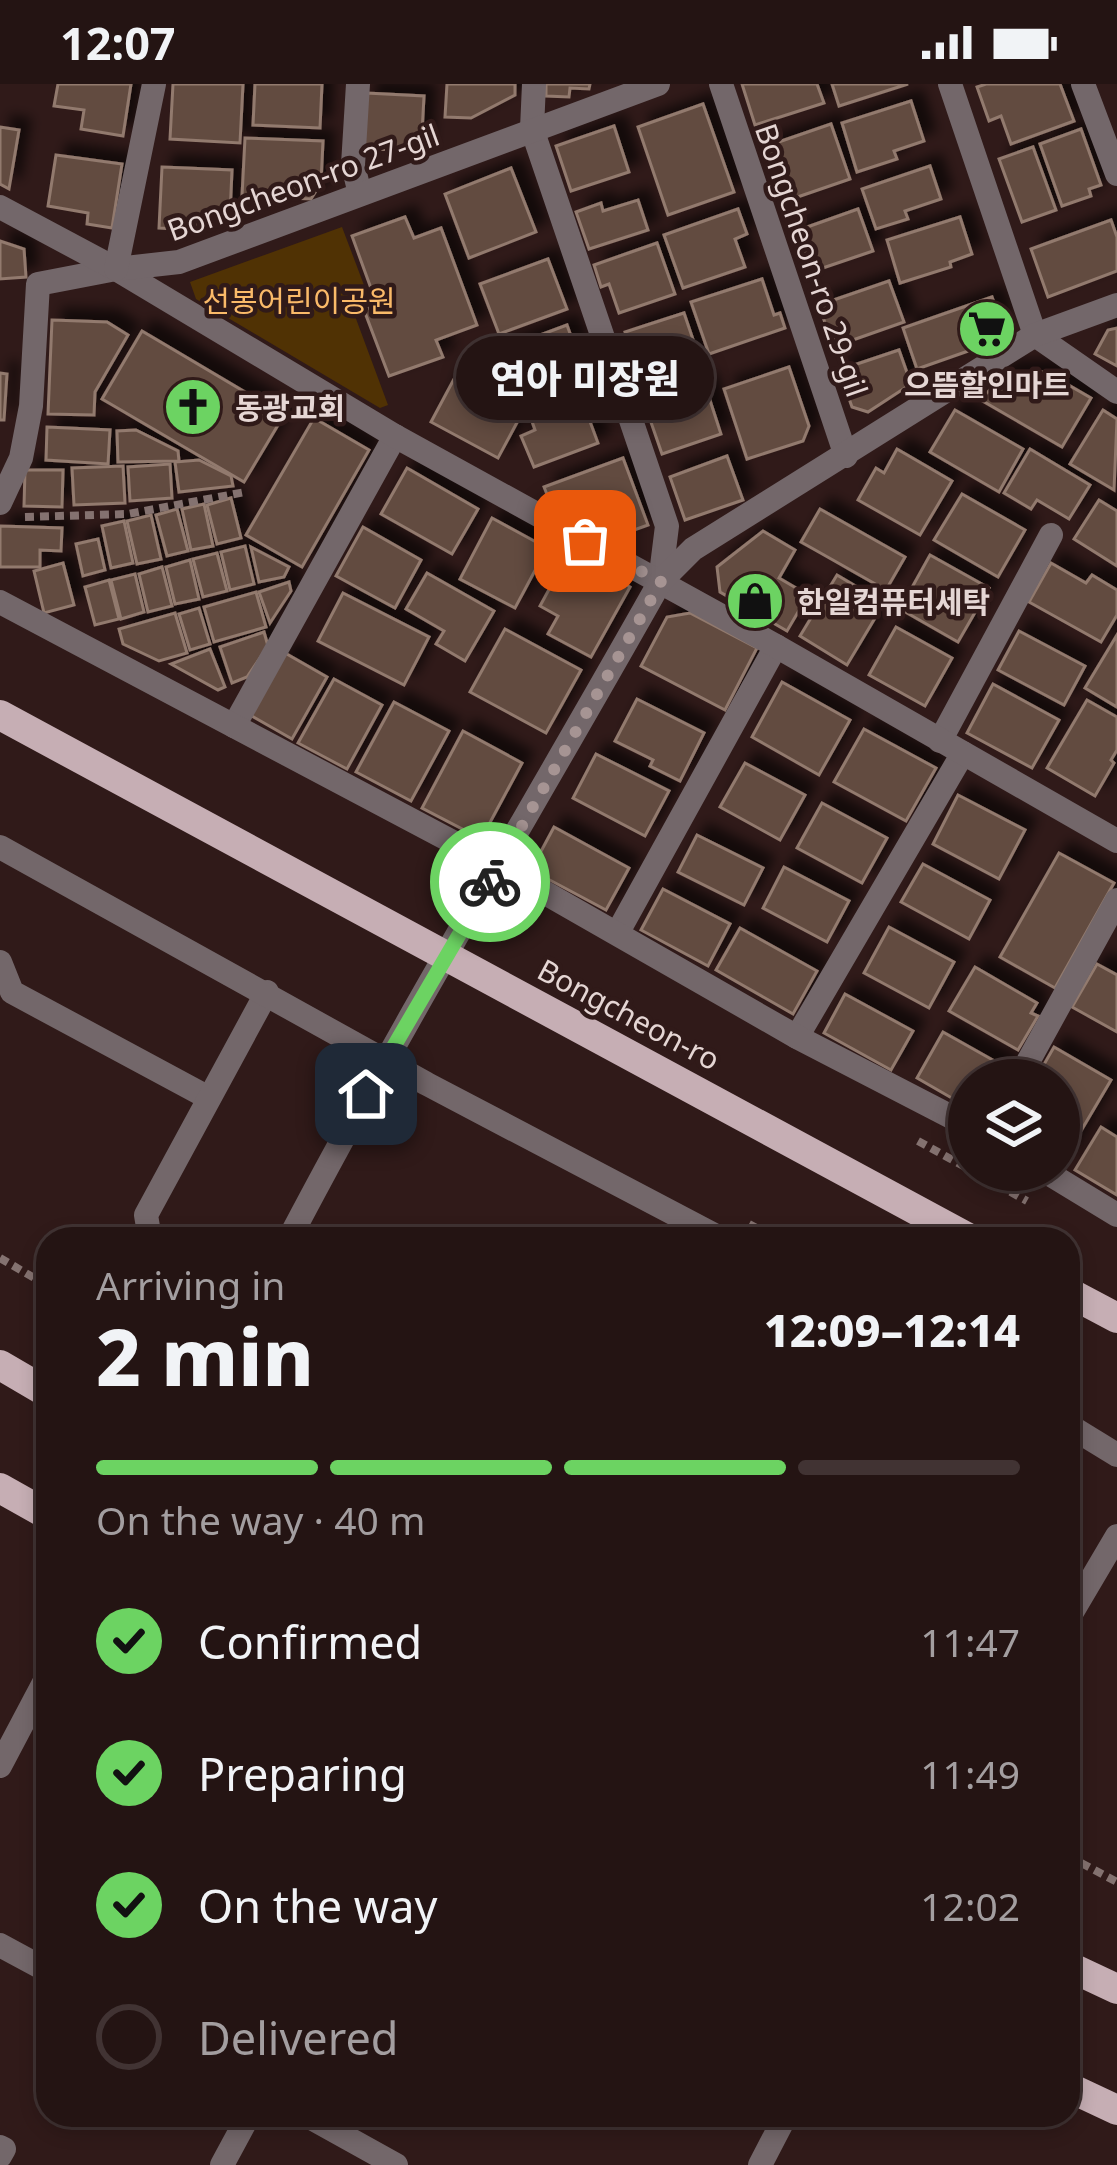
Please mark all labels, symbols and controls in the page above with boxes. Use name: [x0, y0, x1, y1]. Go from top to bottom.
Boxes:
text: 12:07: [60, 12, 176, 73]
street label: Bongcheon-ro 27-gil: [161, 114, 445, 250]
street label: Bongcheon-ro 29-gil: [746, 118, 878, 402]
park label: 선봉어린이공원: [202, 280, 396, 321]
supermarket icon: 으뜸할인마트: [956, 298, 1018, 360]
callout: 연아 미장원: [456, 337, 714, 421]
text: 연아 미장원: [490, 351, 680, 404]
place label: 으뜸할인마트: [904, 364, 1070, 405]
church icon: 동광교회: [162, 376, 224, 438]
place label: 동광교회: [235, 387, 345, 428]
pin: [534, 490, 636, 592]
icon: bag: [552, 508, 618, 574]
shop icon: 한일컴퓨터세탁: [724, 570, 786, 632]
place label: 한일컴퓨터세탁: [797, 581, 990, 622]
courier: [430, 822, 550, 942]
icon: bike: [457, 849, 523, 915]
street label: Bongcheon-ro: [531, 949, 727, 1079]
pin: [315, 1043, 417, 1145]
map controls: [948, 1059, 1080, 1191]
button: layers: [948, 1059, 1080, 1191]
icon: home: [333, 1061, 399, 1127]
text: Arriving in: [96, 1258, 285, 1311]
text: 12:09–12:14: [764, 1299, 1020, 1360]
text: 2 min: [96, 1303, 314, 1409]
text: On the way · 40 m: [96, 1493, 425, 1546]
icon: check: [96, 1608, 162, 1674]
text: Confirmed: [198, 1611, 422, 1672]
text: 11:47: [920, 1615, 1020, 1668]
icon: check: [96, 1740, 162, 1806]
text: Preparing: [198, 1743, 407, 1804]
text: 11:49: [920, 1747, 1020, 1800]
icon: check: [96, 1872, 162, 1938]
text: On the way: [198, 1875, 437, 1936]
text: 12:02: [920, 1879, 1020, 1932]
text: Delivered: [198, 2007, 398, 2068]

